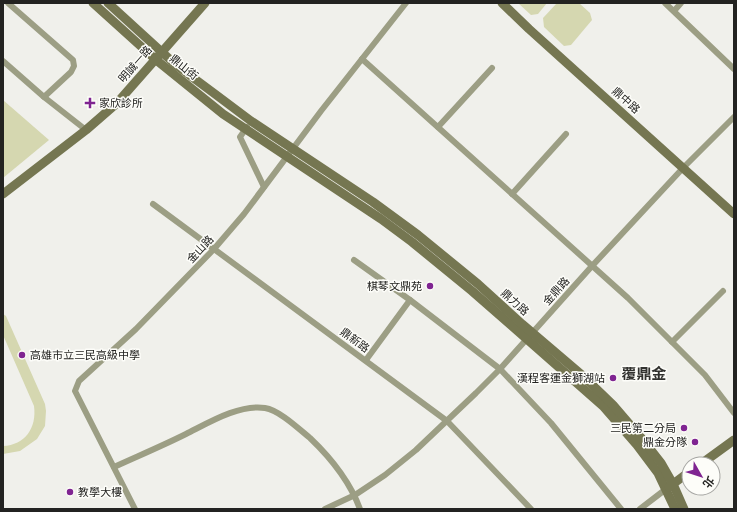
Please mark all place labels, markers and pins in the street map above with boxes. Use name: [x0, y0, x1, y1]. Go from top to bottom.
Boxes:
place label: 家欣診所: [99, 96, 143, 110]
marker: 家欣診所: [84, 97, 96, 109]
place label: 棋琴文鼎苑: [367, 279, 422, 293]
marker: 棋琴文鼎苑: [425, 281, 435, 291]
place label: 高雄市立三民高級中學: [30, 348, 140, 362]
marker: 高雄市立三民高級中學: [17, 350, 27, 360]
place label: 漢程客運金獅湖站: [517, 371, 605, 385]
marker: 漢程客運金獅湖站: [608, 373, 618, 383]
place label: 三民第二分局: [610, 421, 676, 435]
marker: 三民第二分局: [679, 423, 689, 433]
place label: 鼎金分隊: [643, 435, 687, 449]
marker: 鼎金分隊: [690, 437, 700, 447]
place label: 教學大樓: [78, 485, 122, 499]
marker: 教學大樓: [65, 487, 75, 497]

